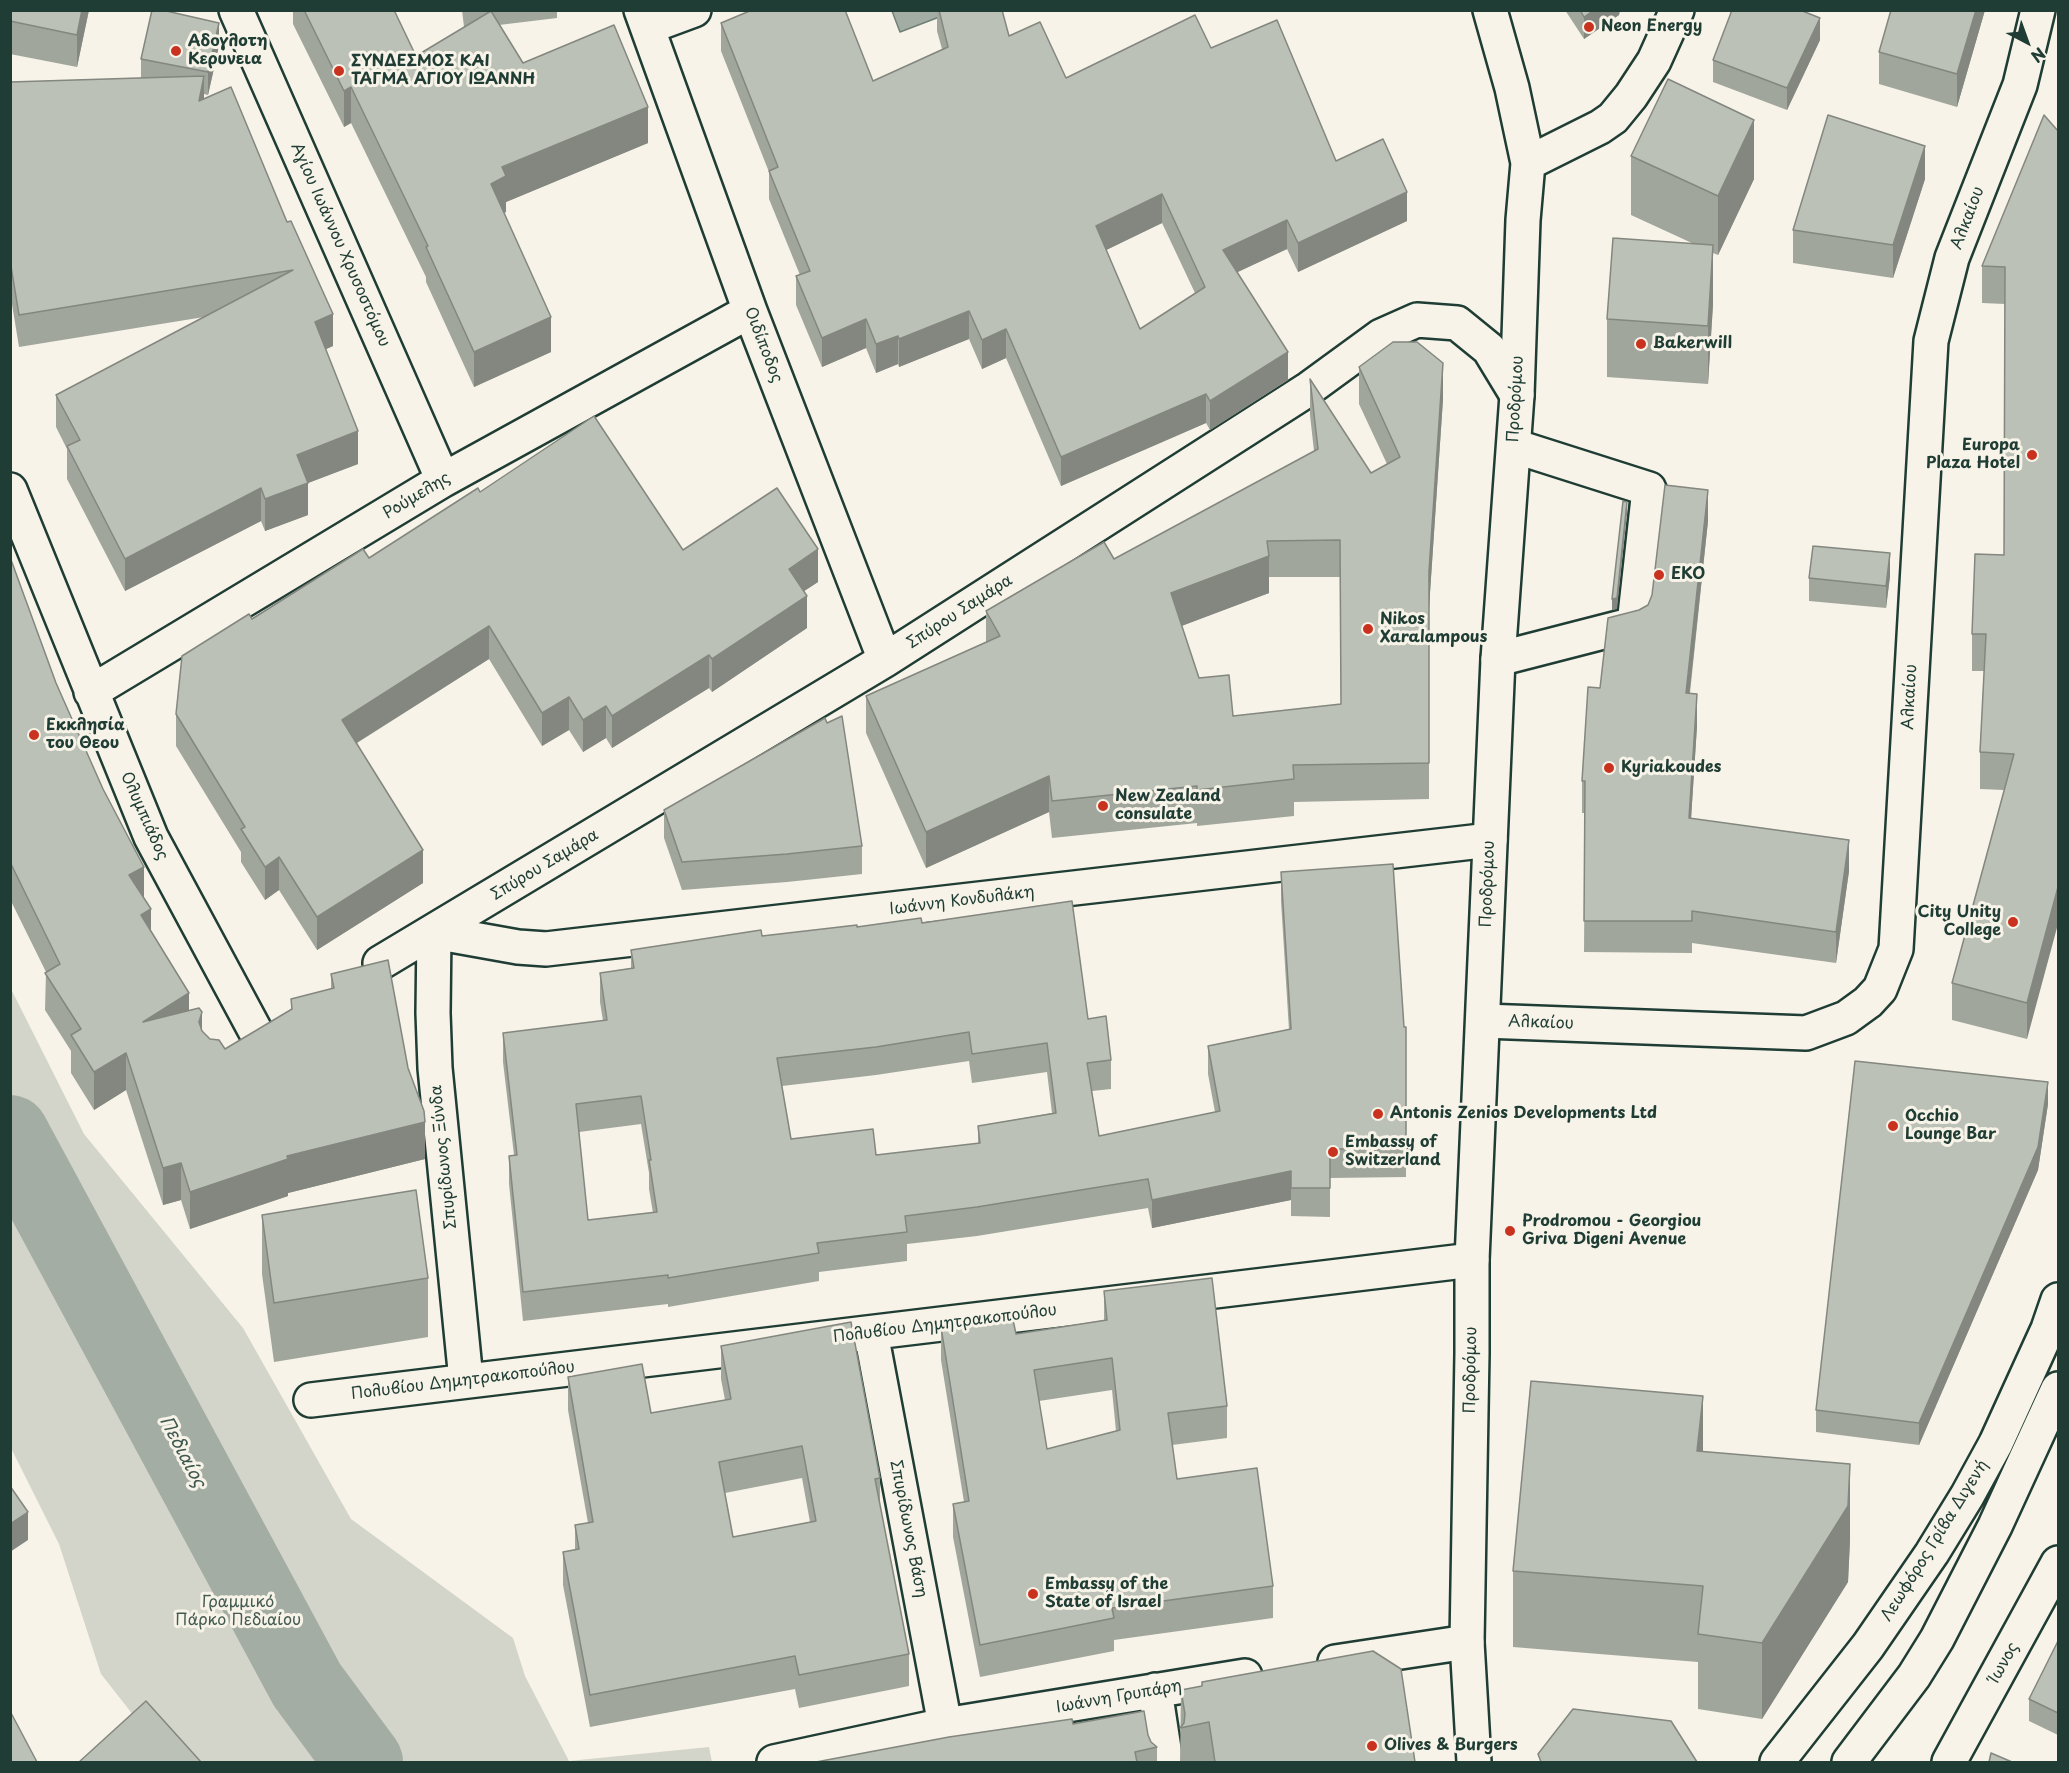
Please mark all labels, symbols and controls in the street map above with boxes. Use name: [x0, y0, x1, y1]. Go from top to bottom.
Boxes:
north arrow: [1997, 12, 2057, 72]
place label: Neon Energy: [1601, 17, 1702, 37]
marker: Neon Energy: [1582, 20, 1596, 34]
place label: Αδογλοτη Κερυνεια: [188, 32, 267, 70]
text: N: [2026, 42, 2051, 69]
marker: Αδογλοτη Κερυνεια: [169, 44, 183, 58]
place label: ΣΥΝΔΕΣΜΟΣ ΚΑΙ ΤΑΓΜΑ ΑΓΙΟΥ ΙΩΑΝΝΗ: [351, 52, 535, 90]
marker: ΣΥΝΔΕΣΜΟΣ ΚΑΙ ΤΑΓΜΑ ΑΓΙΟΥ ΙΩΑΝΝΗ: [332, 64, 346, 78]
street label: Αγίου Ιωάννου Χρυσοστόμου: [286, 140, 394, 350]
street label: Αλκαίου: [1947, 184, 1989, 252]
street label: Οιδίποδος: [740, 305, 786, 385]
place label: Bakerwill: [1653, 334, 1732, 354]
marker: Bakerwill: [1634, 337, 1648, 351]
street label: Προδρόμου: [1504, 355, 1528, 443]
place label: Europa Plaza Hotel: [1926, 436, 2020, 474]
marker: Europa Plaza Hotel: [2025, 448, 2039, 462]
street label: Ρούμελης: [380, 469, 454, 523]
place label: EKO: [1671, 565, 1705, 585]
marker: EKO: [1652, 568, 1666, 582]
street label: Σπύρου Σαμάρα: [904, 571, 1016, 653]
place label: Nikos Xaralampous: [1380, 610, 1487, 648]
marker: Nikos Xaralampous: [1361, 622, 1375, 636]
street label: Αλκαίου: [1899, 664, 1921, 730]
place label: Εκκλησία του Θεου: [46, 716, 125, 754]
marker: Εκκλησία του Θεου: [27, 728, 41, 742]
place label: Kyriakoudes: [1621, 758, 1721, 778]
marker: Kyriakoudes: [1602, 761, 1616, 775]
street label: Ολυμπιάδος: [116, 769, 172, 863]
place label: New Zealand consulate: [1115, 787, 1221, 825]
marker: New Zealand consulate: [1096, 799, 1110, 813]
street label: Σπύρου Σαμάρα: [488, 825, 602, 905]
street label: Προδρόμου: [1477, 840, 1499, 928]
street label: Ιωάννη Κονδυλάκη: [888, 883, 1036, 919]
place label: City Unity College: [1918, 903, 2001, 941]
marker: City Unity College: [2006, 915, 2020, 929]
street label: Αλκαίου: [1508, 1012, 1574, 1034]
street label: Σπυρίδωνος Ξύνδα: [427, 1084, 461, 1230]
place label: Antonis Zenios Developments Ltd: [1390, 1104, 1657, 1124]
marker: Antonis Zenios Developments Ltd: [1371, 1107, 1385, 1121]
place label: Occhio Lounge Bar: [1905, 1107, 1996, 1145]
marker: Occhio Lounge Bar: [1886, 1119, 1900, 1133]
place label: Embassy of Switzerland: [1345, 1133, 1440, 1171]
marker: Embassy of Switzerland: [1326, 1145, 1340, 1159]
place label: Prodromou - Georgiou Griva Digeni Avenue: [1522, 1212, 1701, 1250]
marker: Prodromou - Georgiou Griva Digeni Avenue: [1503, 1224, 1517, 1238]
street label: Πολυβίου Δημητρακοπούλου: [832, 1301, 1058, 1347]
street label: Προδρόμου: [1461, 1326, 1481, 1414]
street label: Πολυβίου Δημητρακοπούλου: [350, 1358, 576, 1404]
water label: Πεδιαίος: [154, 1413, 210, 1491]
street label: Λεωφόρος Γρίβα Διγενή: [1877, 1457, 1993, 1625]
street label: Σπυρίδωνος Βάση: [885, 1459, 931, 1599]
place label: Embassy of the State of Israel: [1045, 1575, 1168, 1613]
marker: Embassy of the State of Israel: [1026, 1587, 1040, 1601]
park label: Γραμμικό Πάρκο Πεδιαίου: [175, 1593, 301, 1631]
street label: Ίωνος: [1985, 1639, 2023, 1687]
street label: Ιωάννη Γρυπάρη: [1055, 1676, 1183, 1718]
place label: Olives & Burgers: [1384, 1736, 1518, 1756]
marker: Olives & Burgers: [1365, 1739, 1379, 1753]

